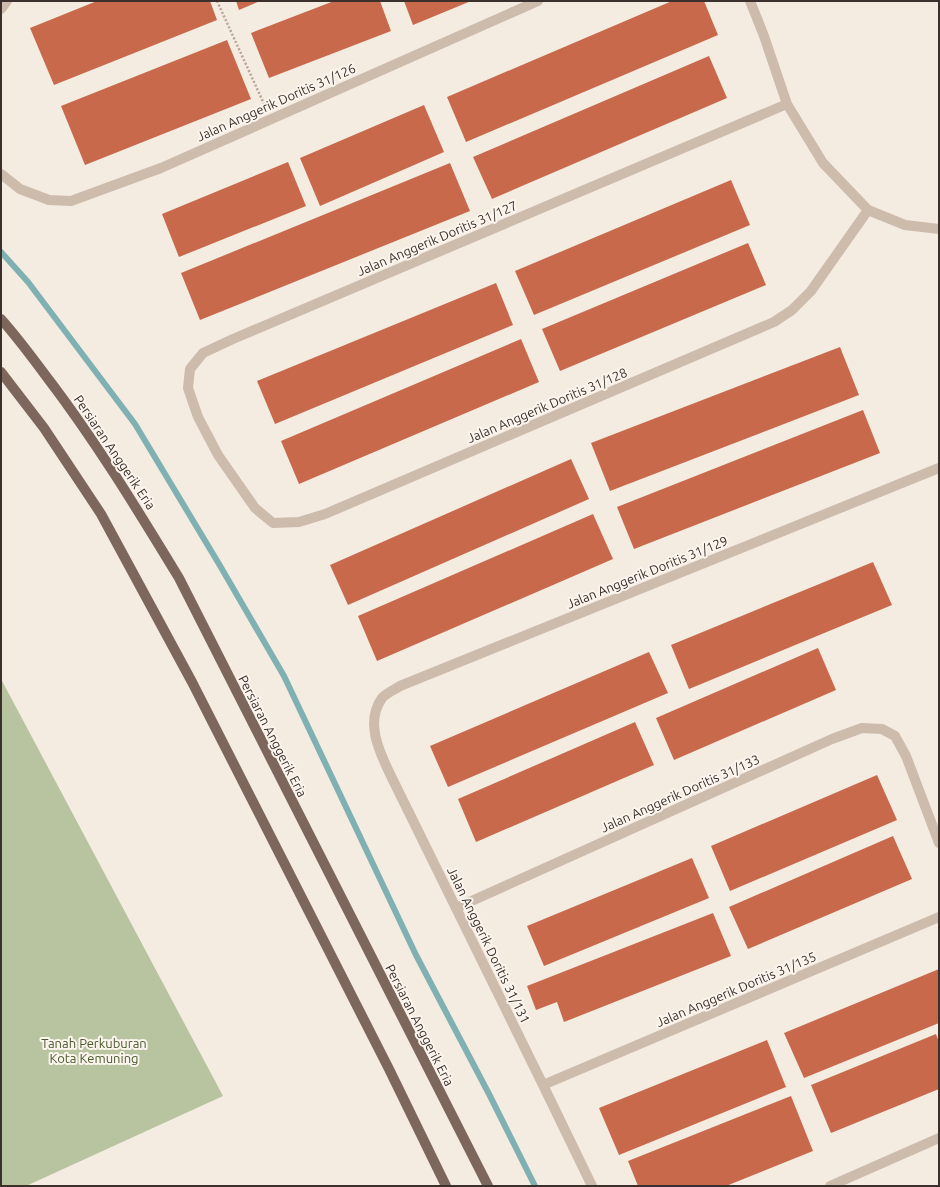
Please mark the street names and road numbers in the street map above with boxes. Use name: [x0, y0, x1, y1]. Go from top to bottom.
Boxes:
street label: Jalan Anggerik Doritis 31/126: [194, 61, 358, 143]
street label: Jalan Anggerik Doritis 31/127: [355, 198, 519, 278]
street label: Jalan Anggerik Doritis 31/128: [465, 365, 629, 445]
street label: Persiaran Anggerik Eria: [72, 392, 158, 512]
street label: Jalan Anggerik Doritis 31/129: [564, 533, 730, 611]
street label: Persiaran Anggerik Eria: [236, 673, 310, 799]
street label: Jalan Anggerik Doritis 31/133: [598, 752, 762, 834]
street label: Jalan Anggerik Doritis 31/131: [445, 864, 533, 1026]
street label: Jalan Anggerik Doritis 31/135: [654, 949, 818, 1029]
street label: Persiaran Anggerik Eria: [383, 962, 457, 1088]

